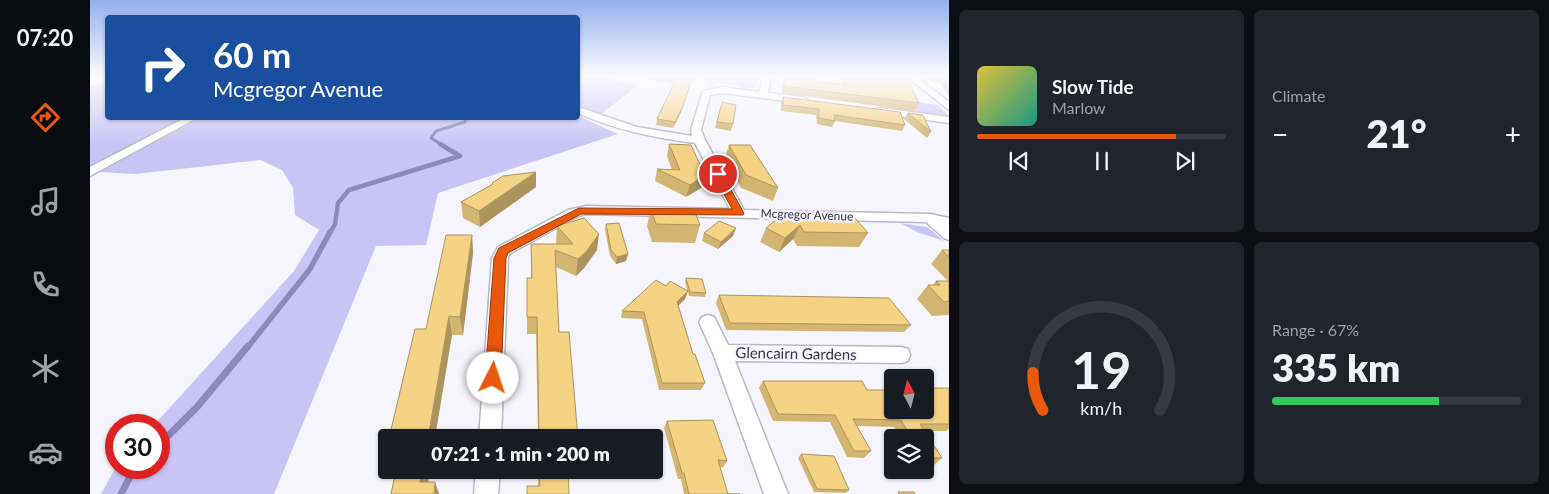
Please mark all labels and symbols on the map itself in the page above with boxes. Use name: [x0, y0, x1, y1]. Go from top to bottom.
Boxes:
pin: [697, 153, 739, 195]
street label: Mcgregor Avenue: [760, 205, 854, 224]
street label: Glencairn Gardens: [735, 343, 857, 363]
position arrow: [466, 351, 518, 403]
north arrow: [884, 369, 934, 419]
speed limit sign: 30: [105, 414, 170, 479]

